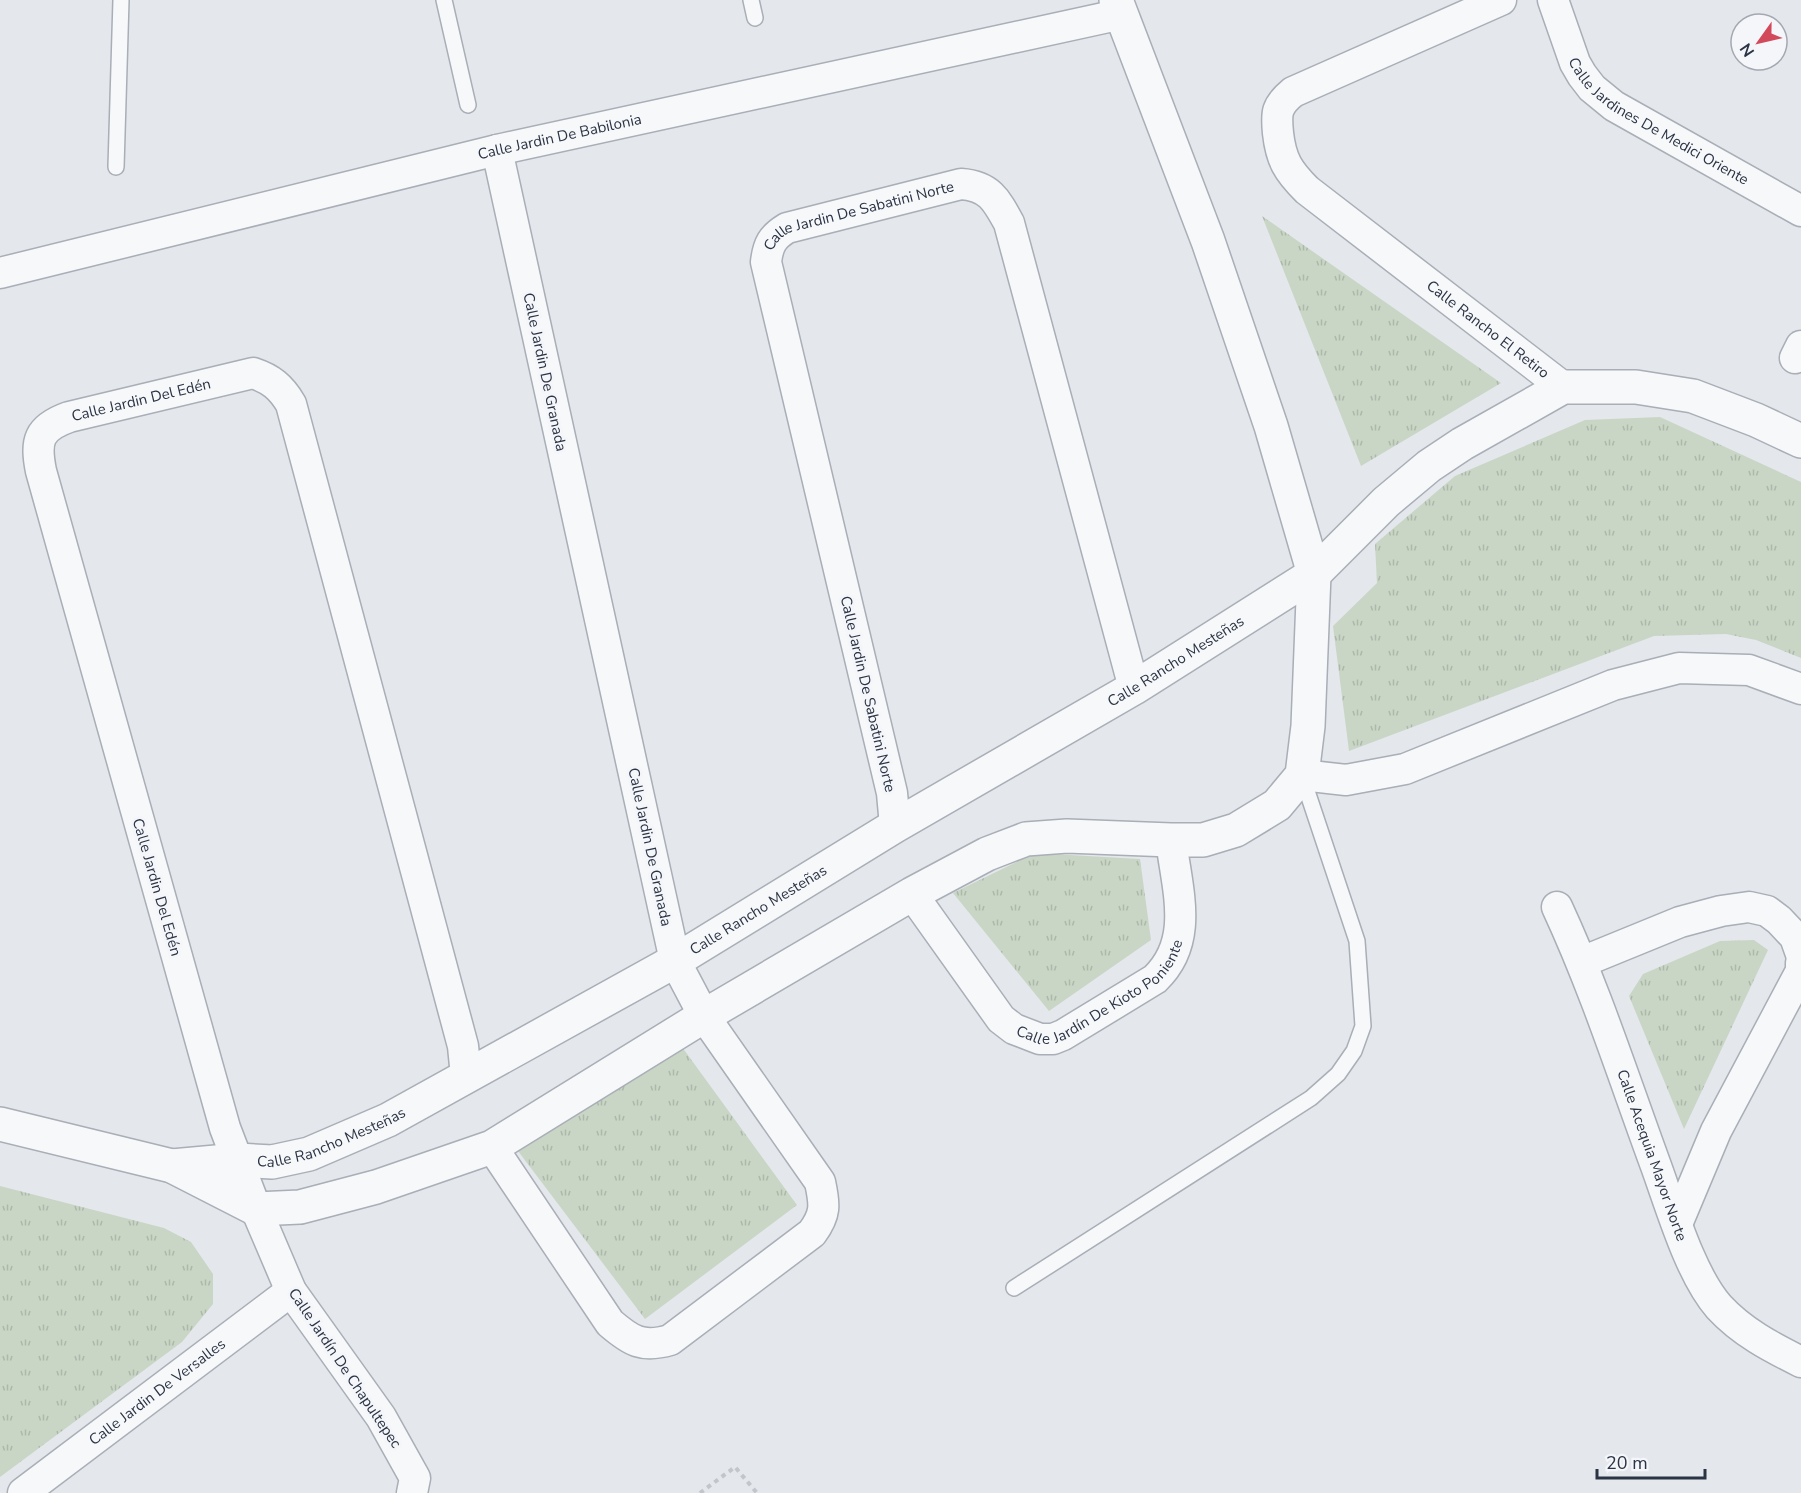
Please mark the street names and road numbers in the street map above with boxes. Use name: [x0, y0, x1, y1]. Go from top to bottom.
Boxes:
street label: Calle Jardines De Medici Oriente: [1564, 55, 1752, 190]
street label: Calle Jardin De Babilonia: [476, 109, 643, 164]
street label: Calle Jardin De Sabatini Norte: [759, 176, 956, 254]
street label: Calle Rancho El Retiro: [1422, 276, 1553, 383]
street label: Calle Jardin De Granada: [518, 291, 572, 453]
street label: Calle Jardin Del Edén: [69, 373, 213, 426]
street label: Calle Jardin De Sabatini Norte: [836, 594, 900, 794]
street label: Calle Rancho Mesteñas: [1104, 611, 1248, 711]
street label: Calle Jardin De Granada: [623, 766, 677, 928]
street label: Calle Jardin Del Edén: [128, 816, 186, 958]
street label: Calle Rancho Mesteñas: [686, 860, 831, 960]
street label: Calle Jardín De Kioto Poniente: [1013, 937, 1187, 1049]
street label: Calle Acequia Mayor Norte: [1612, 1067, 1692, 1244]
street label: Calle Rancho Mesteñas: [256, 1102, 409, 1172]
street label: Calle Jardín De Chapultepec: [284, 1284, 406, 1452]
street label: Calle Jardin De Versalles: [85, 1334, 230, 1450]

